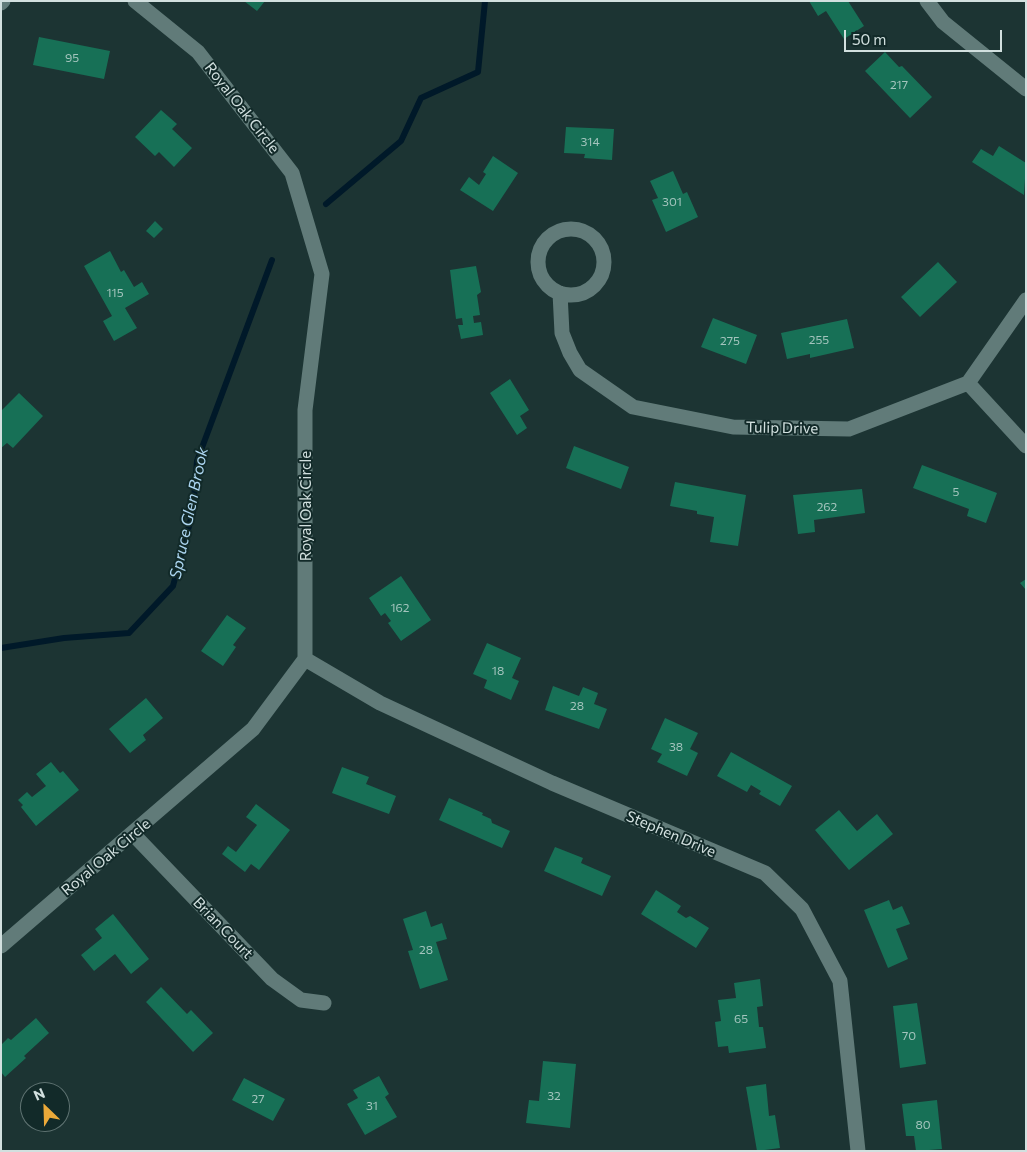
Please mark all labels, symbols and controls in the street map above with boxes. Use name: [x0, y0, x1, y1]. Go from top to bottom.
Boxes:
scale bar: [847, 20, 1004, 52]
text: 50 m: [852, 30, 886, 48]
house number: 95: [65, 51, 79, 65]
street label: Royal Oak Circle: [201, 59, 283, 157]
house number: 217: [890, 78, 908, 92]
house number: 314: [580, 135, 600, 149]
house number: 301: [662, 195, 682, 209]
house number: 115: [106, 286, 124, 300]
house number: 255: [809, 333, 829, 347]
house number: 275: [720, 334, 740, 348]
street label: Tulip Drive: [746, 418, 818, 438]
water label: Spruce Glen Brook: [166, 445, 212, 581]
street label: Royal Oak Circle: [297, 451, 315, 561]
house number: 5: [953, 485, 959, 499]
house number: 262: [817, 500, 837, 514]
house number: 162: [390, 601, 410, 615]
house number: 18: [492, 664, 504, 678]
house number: 28: [570, 699, 584, 713]
house number: 38: [669, 740, 683, 754]
street label: Stephen Drive: [623, 807, 719, 861]
street label: Royal Oak Circle: [58, 815, 154, 899]
street label: Brian Court: [189, 893, 257, 963]
house number: 28: [419, 943, 433, 957]
house number: 65: [734, 1012, 748, 1026]
house number: 70: [902, 1029, 916, 1043]
north arrow: [20, 1082, 70, 1132]
text: N: [31, 1084, 47, 1104]
house number: 32: [547, 1089, 561, 1103]
house number: 27: [252, 1092, 264, 1106]
house number: 31: [366, 1099, 378, 1113]
house number: 80: [915, 1118, 931, 1132]

